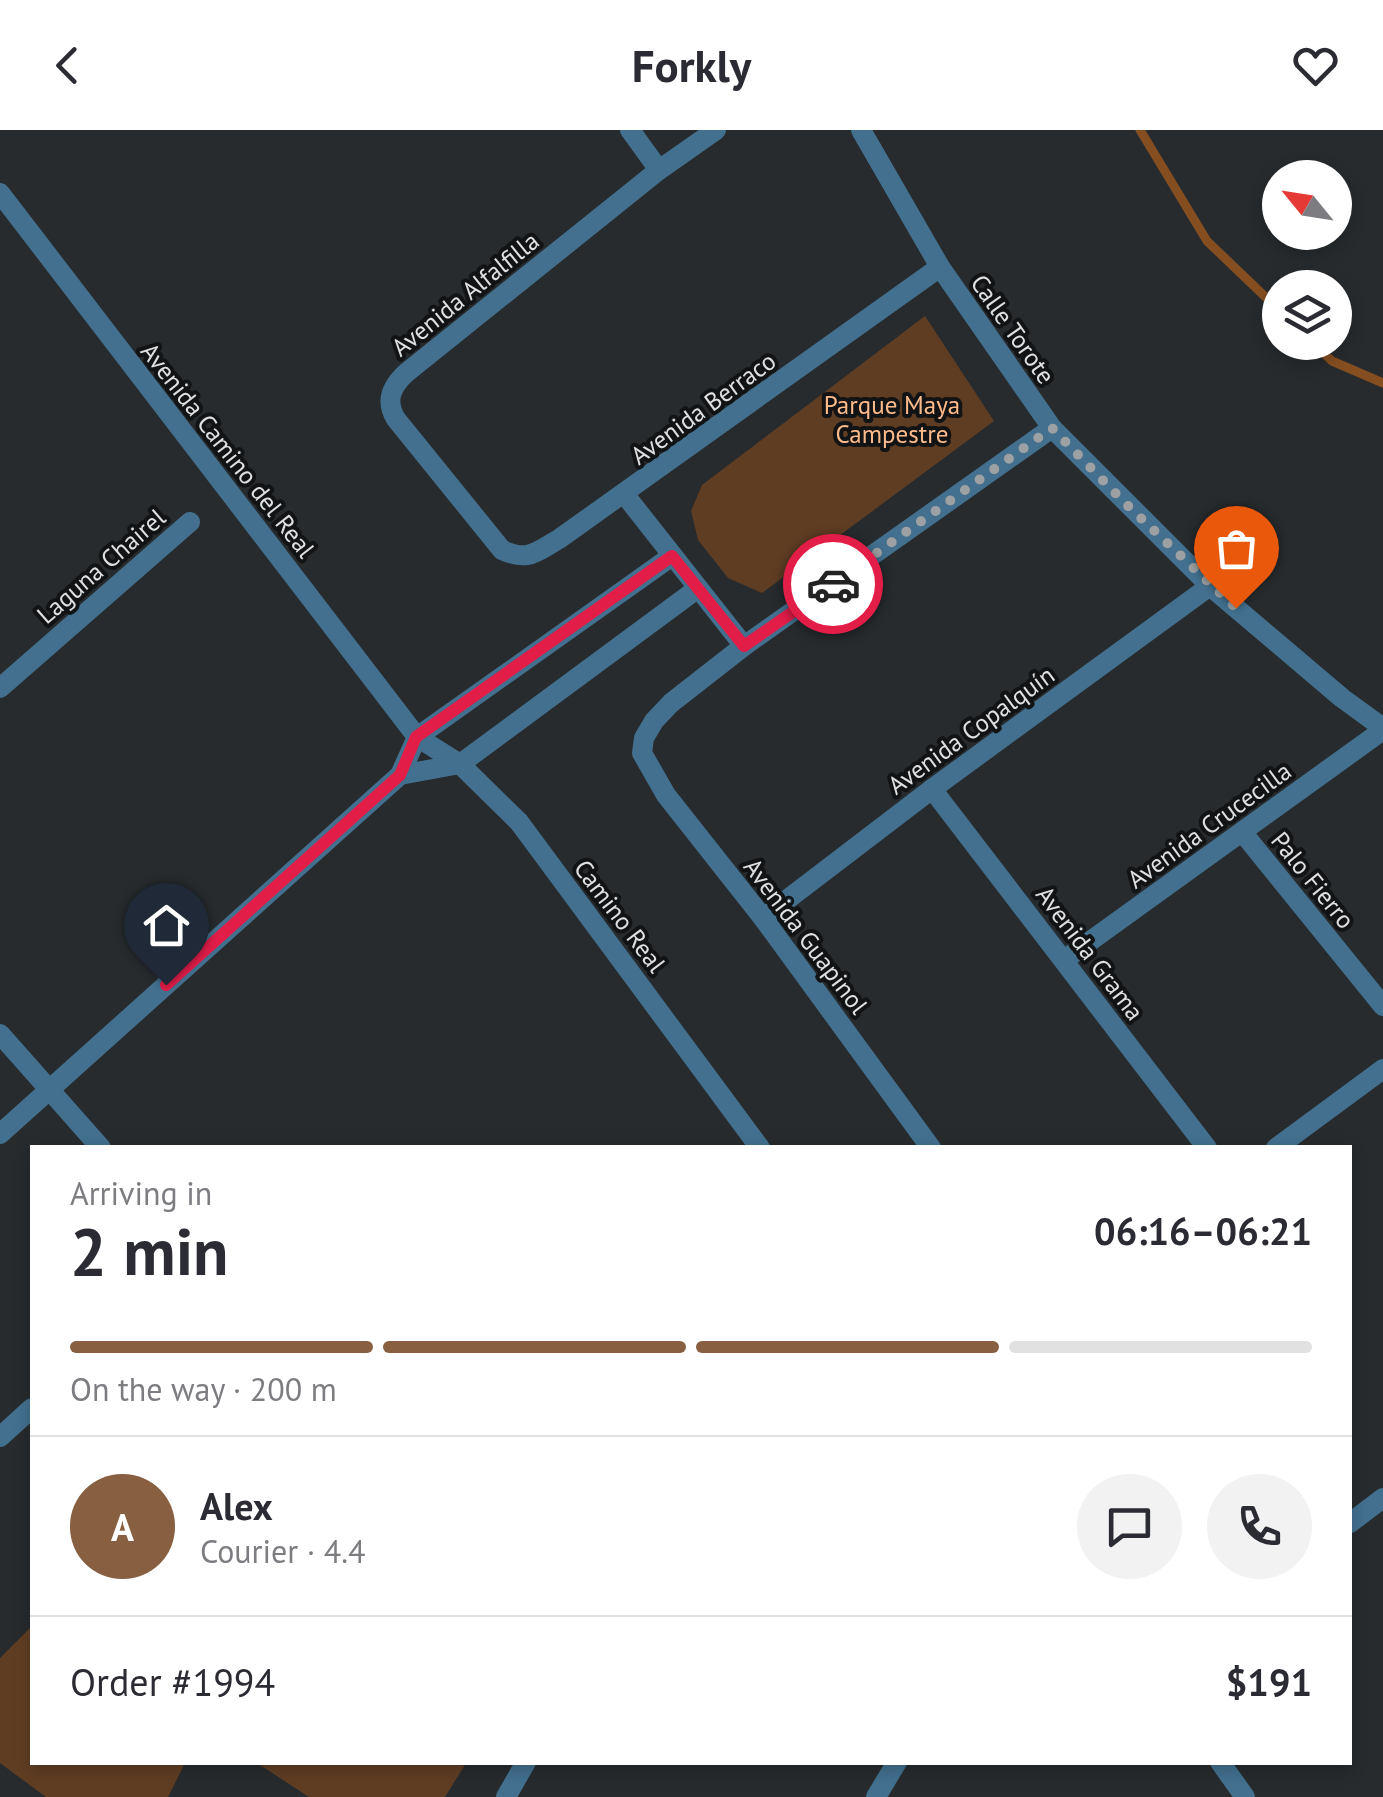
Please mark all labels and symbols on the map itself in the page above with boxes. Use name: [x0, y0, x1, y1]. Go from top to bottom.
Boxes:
north arrow: [1262, 160, 1352, 250]
street label: Avenida Alfalfilla: [385, 225, 545, 363]
street label: Calle Torote: [964, 268, 1062, 390]
street label: Avenida Camino del Real: [134, 336, 322, 565]
street label: Avenida Berraco: [624, 345, 782, 471]
park label: Parque Maya Campestre: [824, 389, 960, 450]
street label: Laguna Chairel: [30, 501, 172, 631]
pin: [1194, 506, 1279, 609]
courier: [783, 534, 883, 634]
street label: Avenida Copalquín: [881, 659, 1061, 801]
street label: Avenida Crucecilla: [1121, 755, 1297, 895]
street label: Palo Fierro: [1264, 825, 1362, 935]
street label: Avenida Guapinol: [737, 852, 875, 1021]
street label: Camino Real: [567, 853, 673, 979]
street label: Avenida Grama: [1029, 879, 1151, 1027]
pin: [124, 883, 209, 986]

